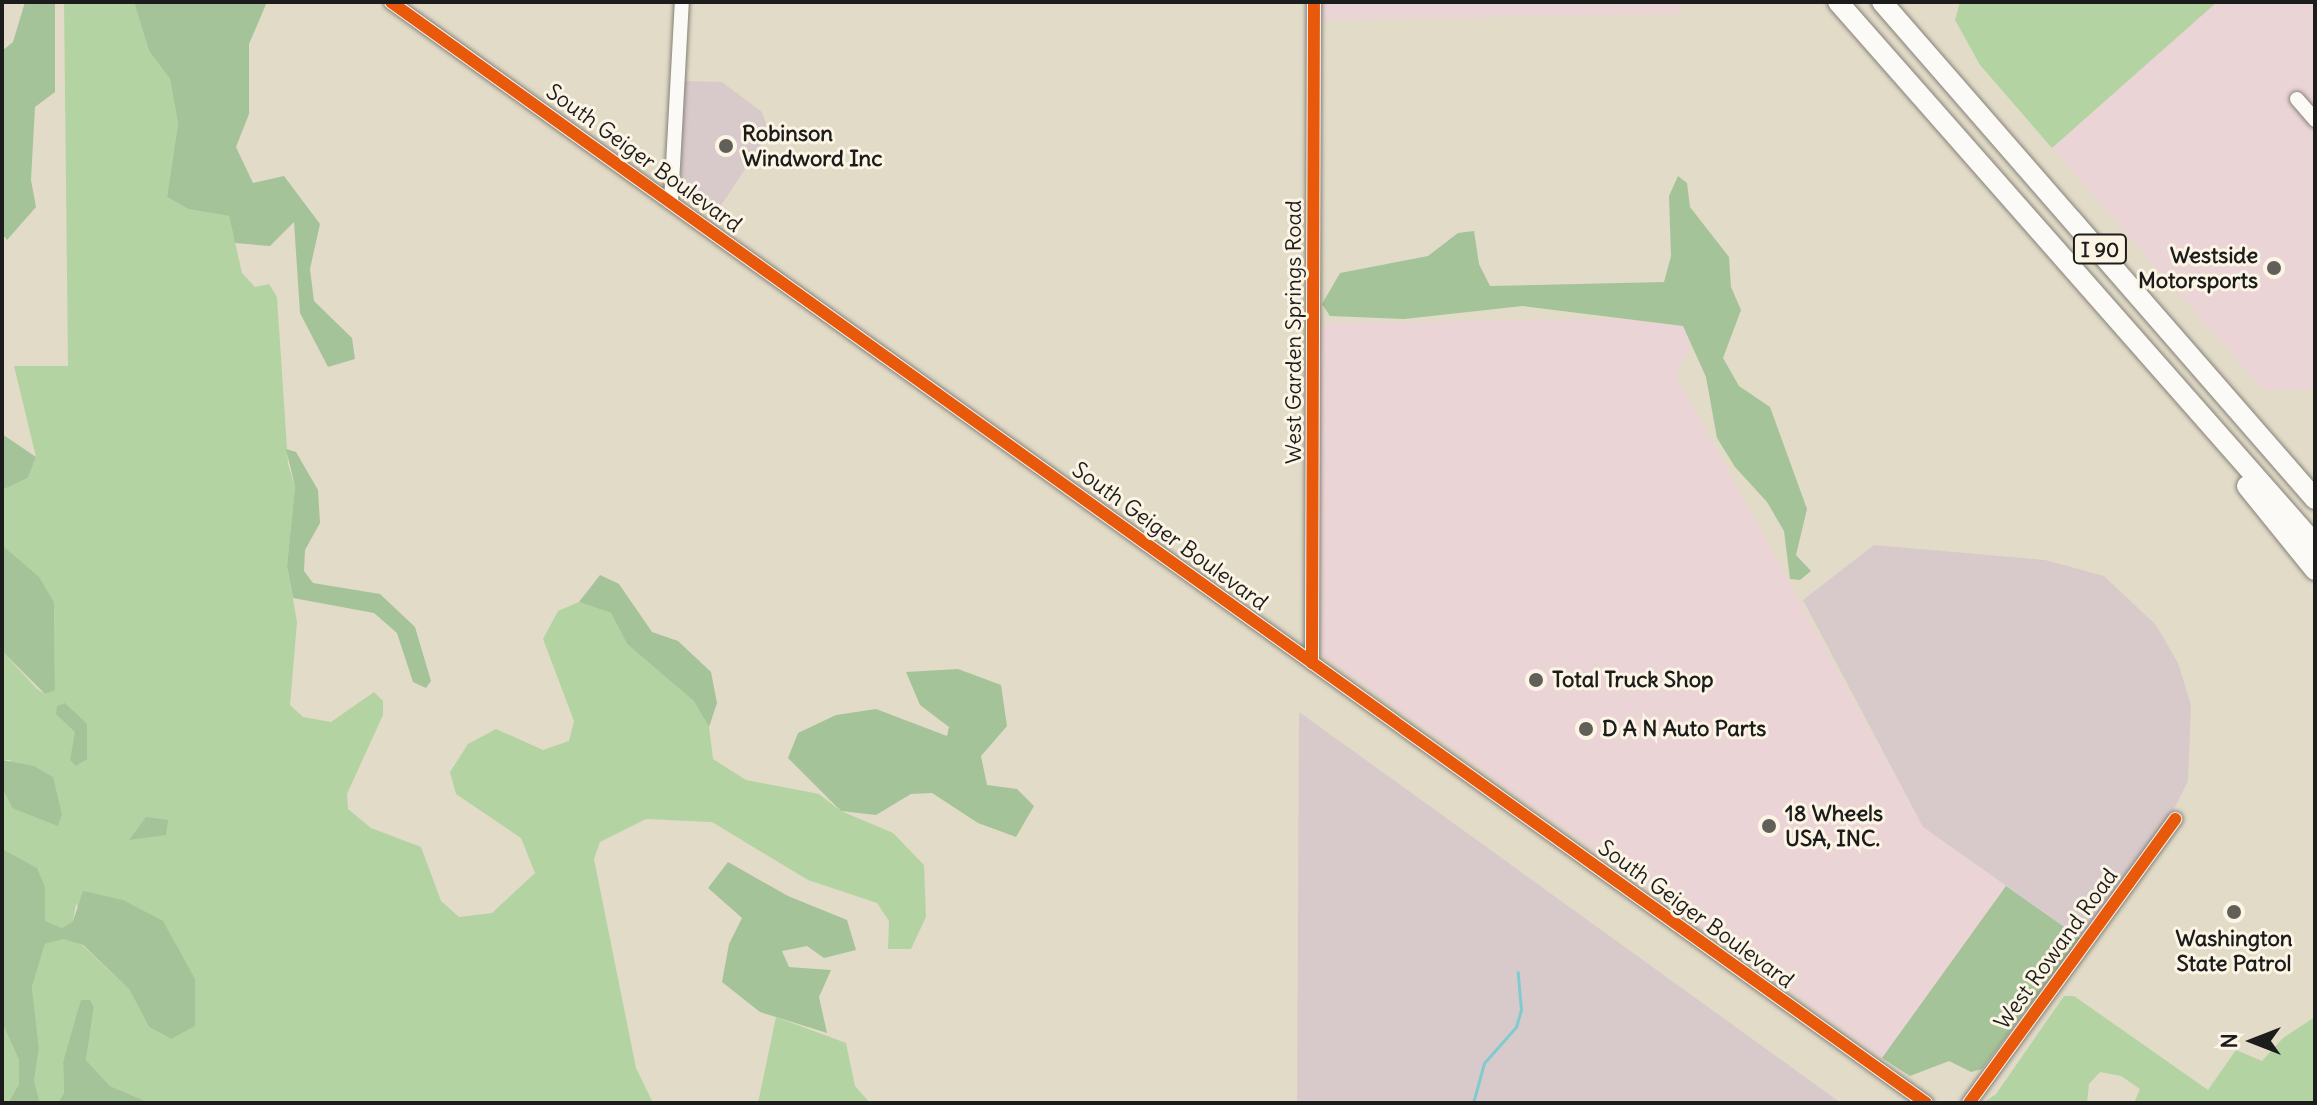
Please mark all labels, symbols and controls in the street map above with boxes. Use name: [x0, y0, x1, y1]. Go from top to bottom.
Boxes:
street label: South Geiger Boulevard: [541, 78, 747, 238]
place label: Robinson Windword Inc: [742, 120, 883, 172]
marker: Robinson Windword Inc: [717, 137, 735, 155]
street label: West Garden Springs Road: [1281, 200, 1307, 464]
road number: I 90: [2072, 233, 2128, 265]
place label: Westside Motorsports: [2138, 242, 2258, 294]
marker: Westside Motorsports: [2265, 259, 2283, 277]
street label: South Geiger Boulevard: [1067, 456, 1273, 616]
place label: Total Truck Shop: [1552, 667, 1714, 693]
marker: Total Truck Shop: [1527, 671, 1545, 689]
place label: D A N Auto Parts: [1602, 716, 1766, 742]
marker: D A N Auto Parts: [1577, 720, 1595, 738]
place label: 18 Wheels USA, INC.: [1785, 800, 1883, 852]
marker: 18 Wheels USA, INC.: [1760, 817, 1778, 835]
street label: South Geiger Boulevard: [1593, 834, 1799, 994]
street label: West Rowand Road: [1989, 863, 2123, 1035]
marker: Washington State Patrol: [2225, 903, 2243, 921]
place label: Washington State Patrol: [2176, 925, 2292, 976]
north arrow: [2213, 1001, 2293, 1081]
text: N: [2215, 1033, 2243, 1049]

